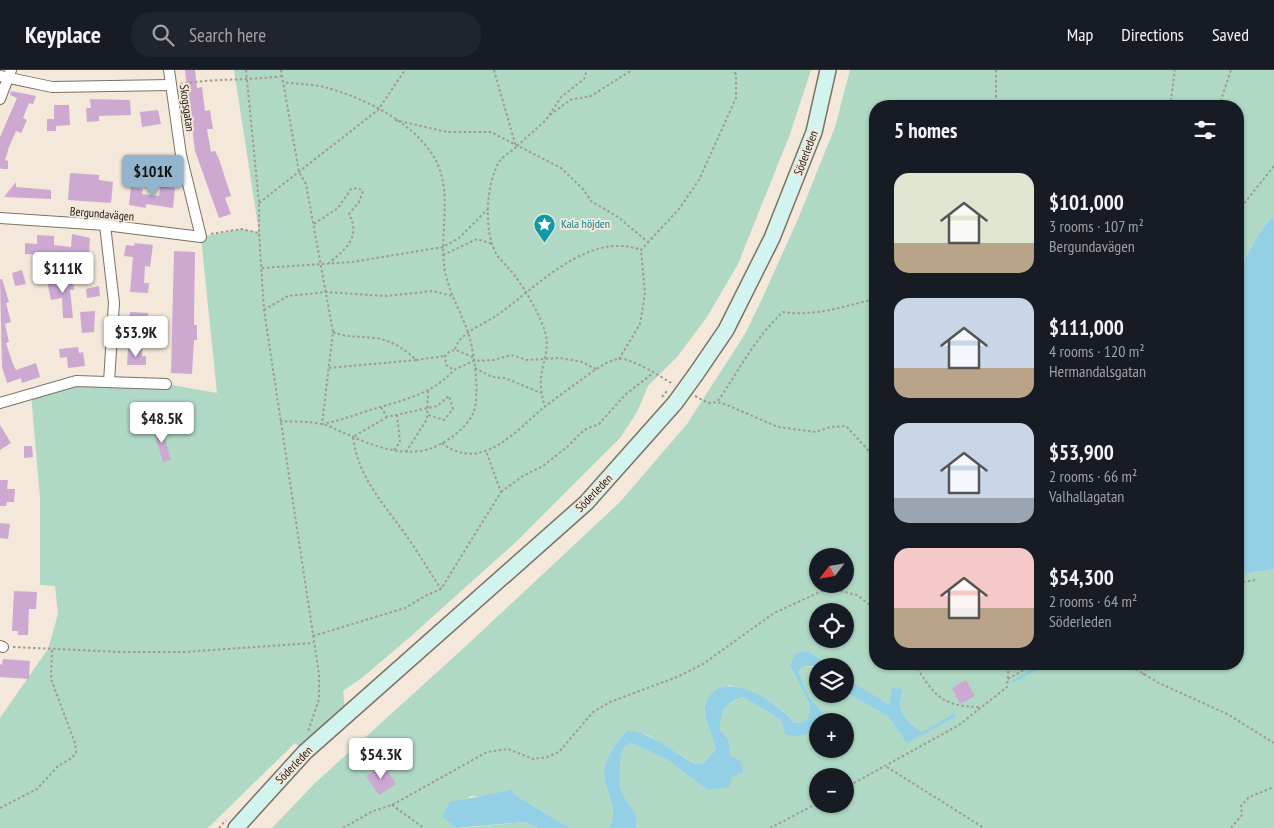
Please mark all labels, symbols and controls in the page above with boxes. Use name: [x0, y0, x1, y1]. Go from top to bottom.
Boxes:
search box: [131, 12, 481, 57]
text: Keyplace: [25, 19, 101, 50]
icon: search: [149, 21, 177, 49]
text: Search here: [189, 23, 266, 47]
text: Map: [1067, 23, 1093, 46]
text: Directions: [1121, 23, 1184, 46]
text: Saved: [1212, 23, 1249, 46]
street label: Skogsgatan: [177, 83, 198, 132]
icon: filters: [1191, 116, 1219, 144]
text: 5 homes: [894, 117, 957, 144]
street label: Söderleden: [790, 128, 821, 177]
pin: $101K: [118, 154, 188, 197]
text: $101K: [134, 161, 172, 181]
text: $101,000: [1049, 189, 1124, 216]
icon: home: [934, 193, 994, 253]
street label: Bergundavägen: [69, 203, 135, 224]
place icon: Kala höjden: [533, 212, 557, 243]
place label: Kala höjden: [561, 216, 610, 231]
text: 3 rooms · 107 m²: [1049, 216, 1144, 236]
text: Bergundavägen: [1049, 236, 1135, 256]
pin: $111K: [28, 252, 98, 294]
text: $111K: [44, 258, 82, 278]
text: $111,000: [1049, 314, 1124, 341]
pin: $53.9K: [95, 316, 177, 358]
icon: home: [934, 318, 994, 378]
text: $53.9K: [115, 322, 157, 342]
text: 4 rooms · 120 m²: [1049, 341, 1145, 361]
text: Hermandalsgatan: [1049, 361, 1146, 381]
pin: $48.5K: [121, 402, 203, 444]
text: $48.5K: [141, 408, 183, 428]
text: $53,900: [1049, 439, 1114, 466]
icon: home: [934, 443, 994, 503]
text: 2 rooms · 66 m²: [1049, 466, 1137, 486]
street label: Söderleden: [572, 471, 615, 515]
text: Valhallagatan: [1049, 486, 1124, 506]
north arrow: [809, 548, 854, 592]
map controls: [809, 548, 854, 813]
text: $54,300: [1049, 564, 1114, 591]
icon: home: [934, 568, 994, 628]
text: 2 rooms · 64 m²: [1049, 591, 1137, 611]
button: locate: [809, 603, 854, 648]
text: Söderleden: [1049, 611, 1112, 631]
button: layers: [809, 658, 854, 703]
button: +: [809, 713, 854, 758]
pin: $54.3K: [340, 738, 422, 780]
street label: Söderleden: [272, 743, 315, 787]
text: $54.3K: [360, 744, 402, 764]
button: −: [809, 768, 854, 813]

